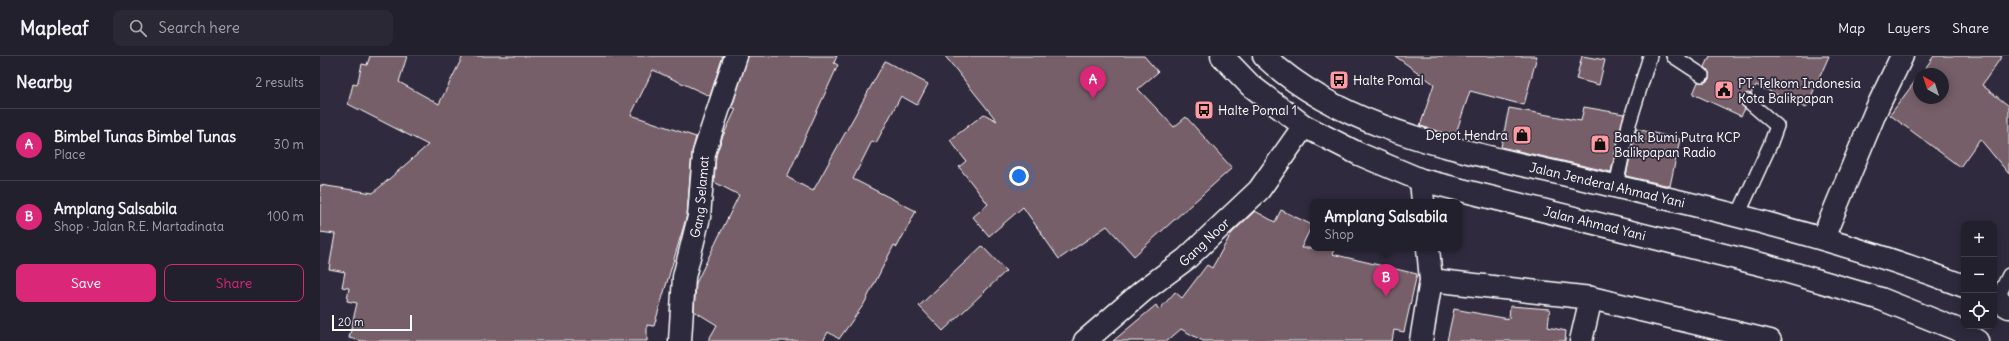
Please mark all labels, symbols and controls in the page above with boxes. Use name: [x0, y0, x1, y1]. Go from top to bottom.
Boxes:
search box: [113, 10, 393, 46]
text: Mapleaf: [20, 16, 89, 40]
icon: search: [127, 17, 149, 39]
text: Search here: [159, 18, 240, 37]
text: Map: [1838, 19, 1865, 37]
text: Layers: [1887, 19, 1930, 37]
text: Share: [1952, 19, 1989, 37]
pin: A: [1080, 66, 1106, 99]
north arrow: [1913, 68, 1949, 104]
bus stop icon: Halte Pomal: [1328, 69, 1350, 91]
text: Nearby: [16, 71, 72, 93]
place label: Halte Pomal: [1353, 72, 1424, 89]
text: 2 results: [255, 74, 304, 91]
place label: PT. Telkom Indonesia Kota Balikpapan: [1738, 75, 1861, 107]
public building icon: PT. Telkom Indonesia Kota Balikpapan: [1713, 79, 1735, 101]
bus stop icon: Halte Pomal 1: [1193, 99, 1215, 121]
place label: Halte Pomal 1: [1218, 102, 1297, 119]
shop icon: Depot Hendra: [1511, 124, 1533, 146]
text: Bimbel Tunas Bimbel Tunas: [54, 127, 236, 146]
place label: Depot Hendra: [1426, 127, 1508, 144]
place label: Bank Bumi Putra KCP Balikpapan Radio: [1614, 129, 1740, 161]
shop icon: Bank Bumi Putra KCP Balikpapan Radio: [1589, 133, 1611, 155]
text: A: [25, 136, 33, 153]
text: 30 m: [274, 136, 304, 153]
text: Place: [54, 146, 85, 163]
street label: Gang Selamat: [686, 155, 712, 240]
street label: Jalan Jenderal Ahmad Yani: [1528, 158, 1687, 211]
your location: [1009, 166, 1029, 186]
text: Amplang Salsabila: [54, 199, 177, 218]
popup: [1310, 199, 1462, 251]
street label: Jalan Ahmad Yani: [1542, 202, 1648, 244]
text: Amplang Salsabila: [1324, 207, 1448, 226]
text: B: [25, 208, 33, 225]
text: 100 m: [267, 208, 304, 225]
street label: Gang Noor: [1175, 213, 1233, 270]
text: Shop · Jalan R.E. Martadinata: [54, 218, 224, 235]
map controls: [1961, 221, 1997, 329]
button: +: [1961, 221, 1997, 257]
text: Shop: [1324, 226, 1354, 243]
button: −: [1961, 257, 1997, 293]
button: Save: [16, 264, 156, 302]
button: Share: [164, 264, 304, 302]
pin: B: [1373, 264, 1399, 297]
button: locate: [1961, 293, 1997, 329]
scale bar: [332, 313, 412, 332]
text: 20 m: [338, 315, 364, 329]

